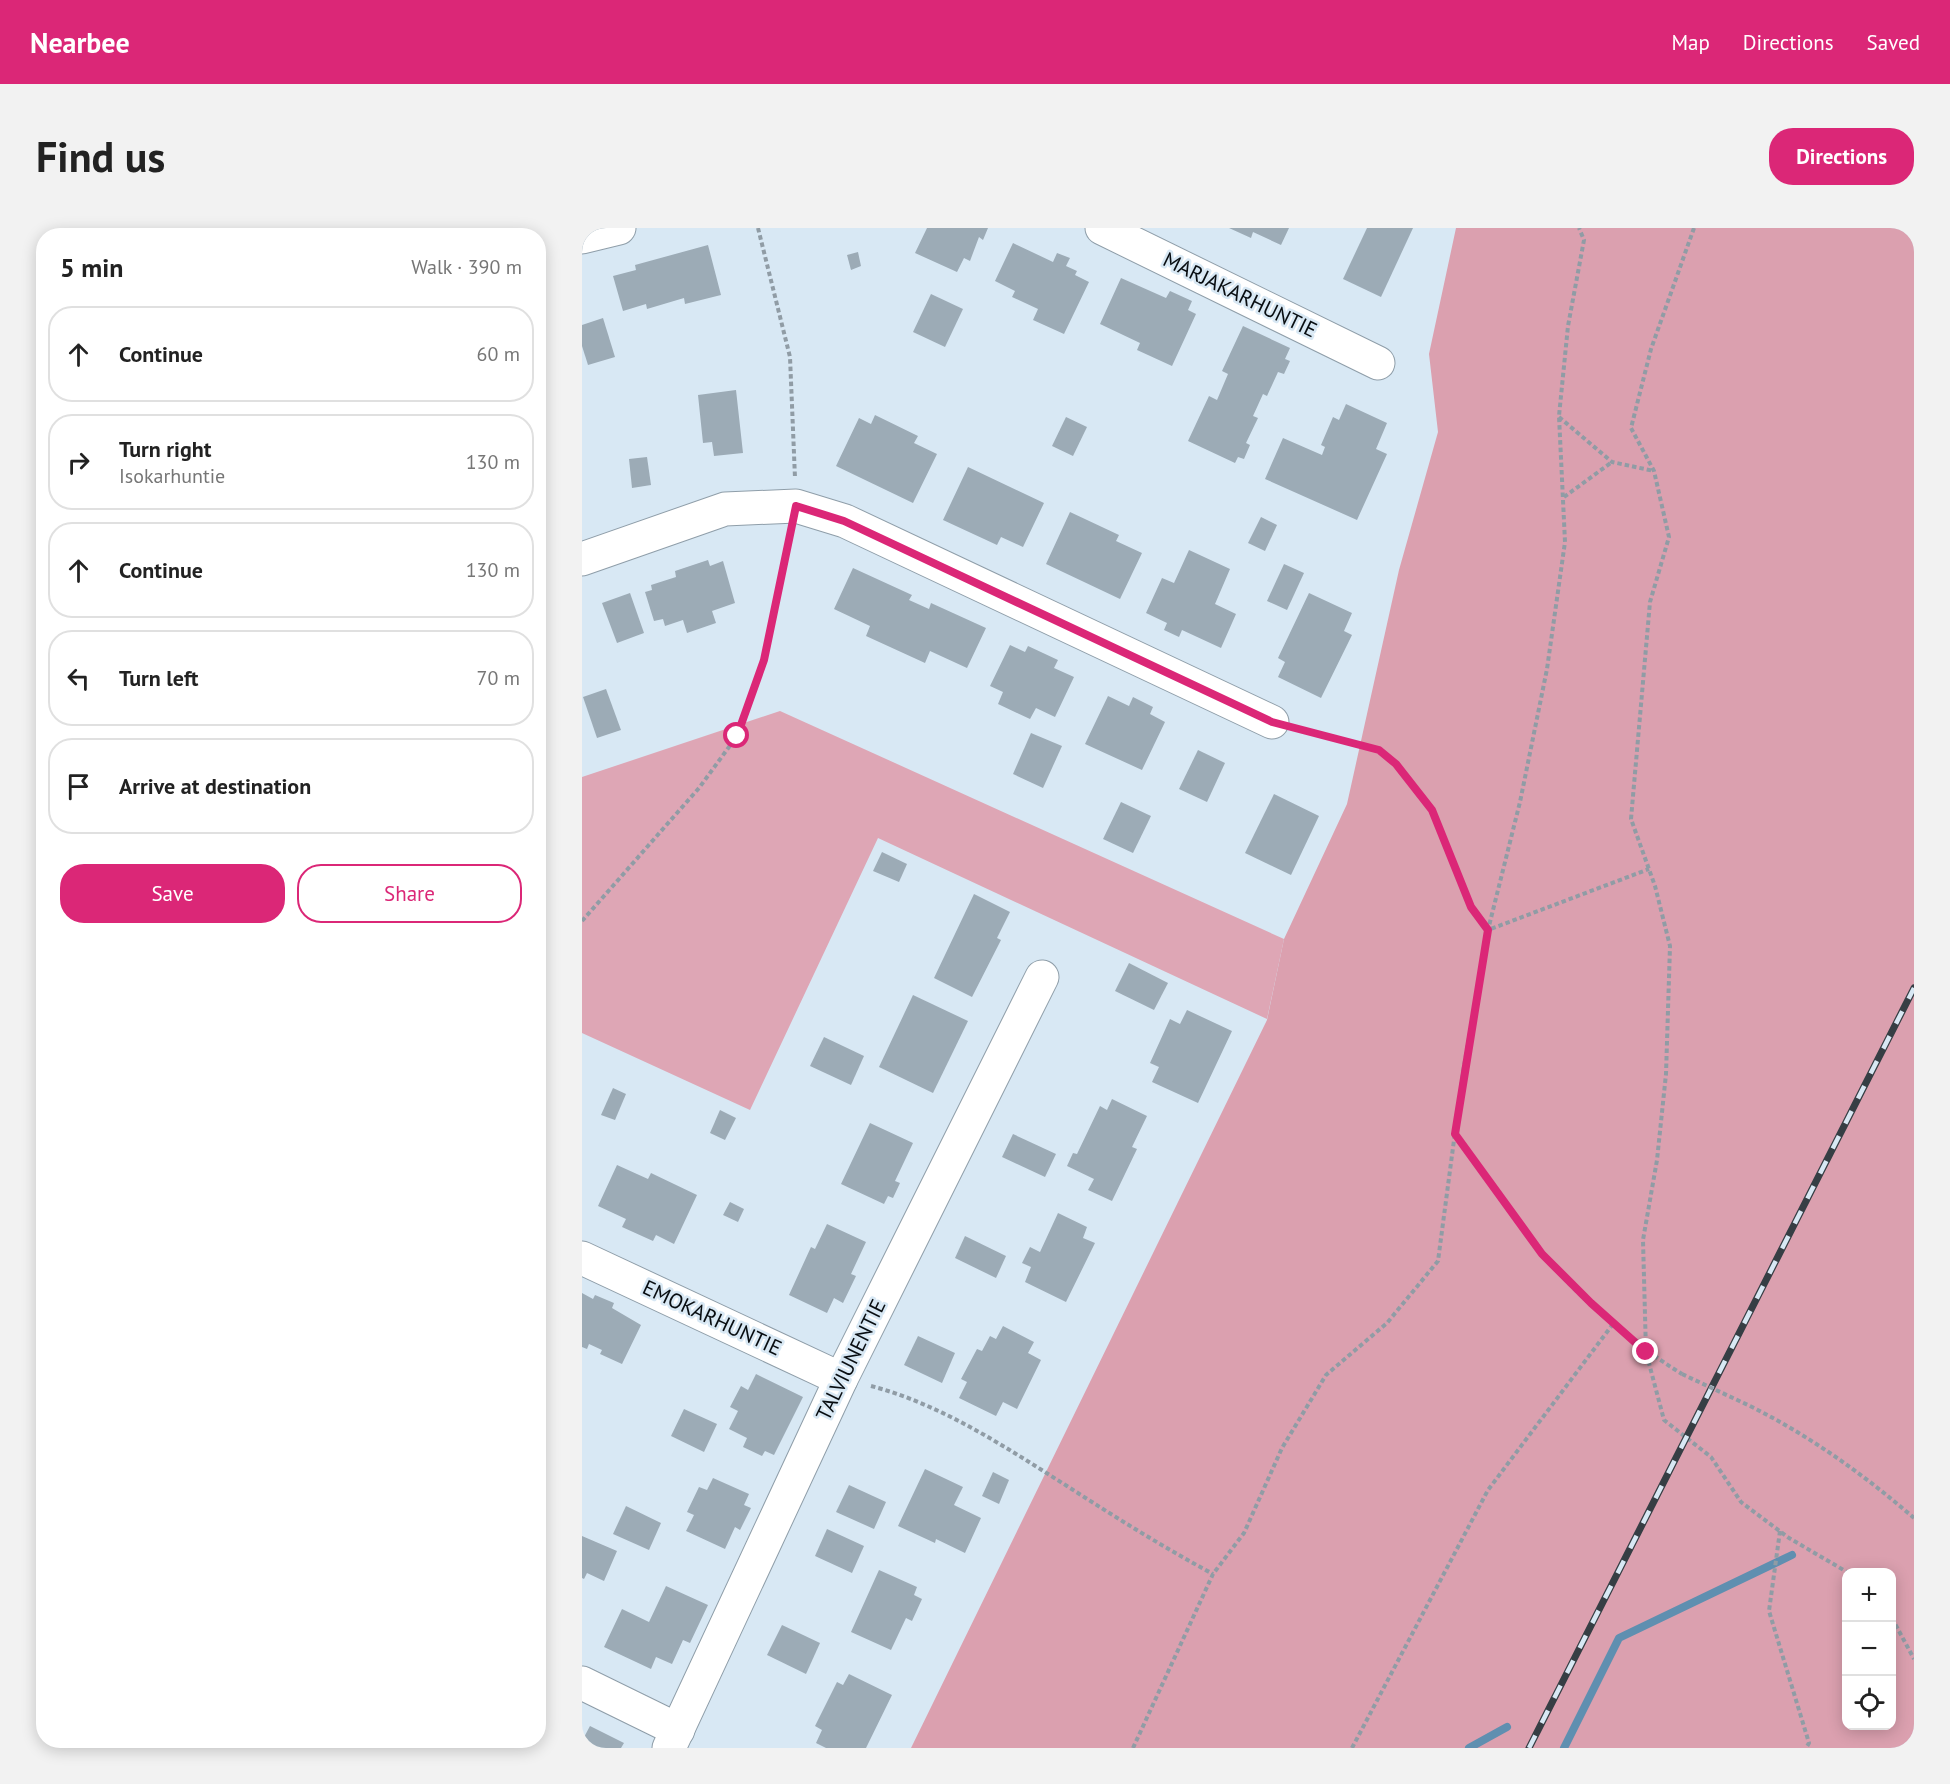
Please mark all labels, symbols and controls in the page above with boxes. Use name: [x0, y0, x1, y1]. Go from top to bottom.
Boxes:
text: Nearbee: [30, 24, 130, 61]
text: Map: [1671, 29, 1710, 56]
text: Directions: [1743, 29, 1834, 56]
text: Saved: [1867, 29, 1920, 56]
button: Directions: [1769, 128, 1914, 185]
text: Find us: [36, 129, 165, 184]
street label: MARJAKARHUNTIE: [1159, 246, 1322, 343]
text: 5 min: [60, 251, 123, 284]
text: Walk · 390 m: [411, 254, 522, 280]
icon: ahead: [62, 338, 95, 371]
text: Continue: [119, 340, 203, 368]
text: 60 m: [477, 341, 520, 367]
text: Turn right: [119, 435, 211, 463]
icon: right: [62, 446, 95, 479]
text: 130 m: [466, 449, 520, 475]
text: Isokarhuntie: [119, 463, 225, 489]
icon: ahead: [62, 554, 95, 587]
text: Continue: [119, 556, 203, 584]
text: 130 m: [466, 557, 520, 583]
icon: left: [62, 662, 95, 695]
text: Turn left: [119, 664, 199, 692]
text: 70 m: [477, 665, 520, 691]
route start: [723, 722, 749, 748]
icon: arrive: [62, 770, 95, 803]
text: Arrive at destination: [119, 772, 311, 800]
button: Save: [60, 864, 285, 923]
button: Share: [297, 864, 522, 923]
street label: EMOKARHUNTIE: [638, 1274, 786, 1362]
street label: TALVIUNENTIE: [810, 1295, 892, 1425]
route end: [1632, 1338, 1658, 1364]
map controls: [1842, 1568, 1896, 1730]
button: +: [1842, 1568, 1896, 1622]
button: −: [1842, 1622, 1896, 1676]
button: locate: [1842, 1676, 1896, 1730]

